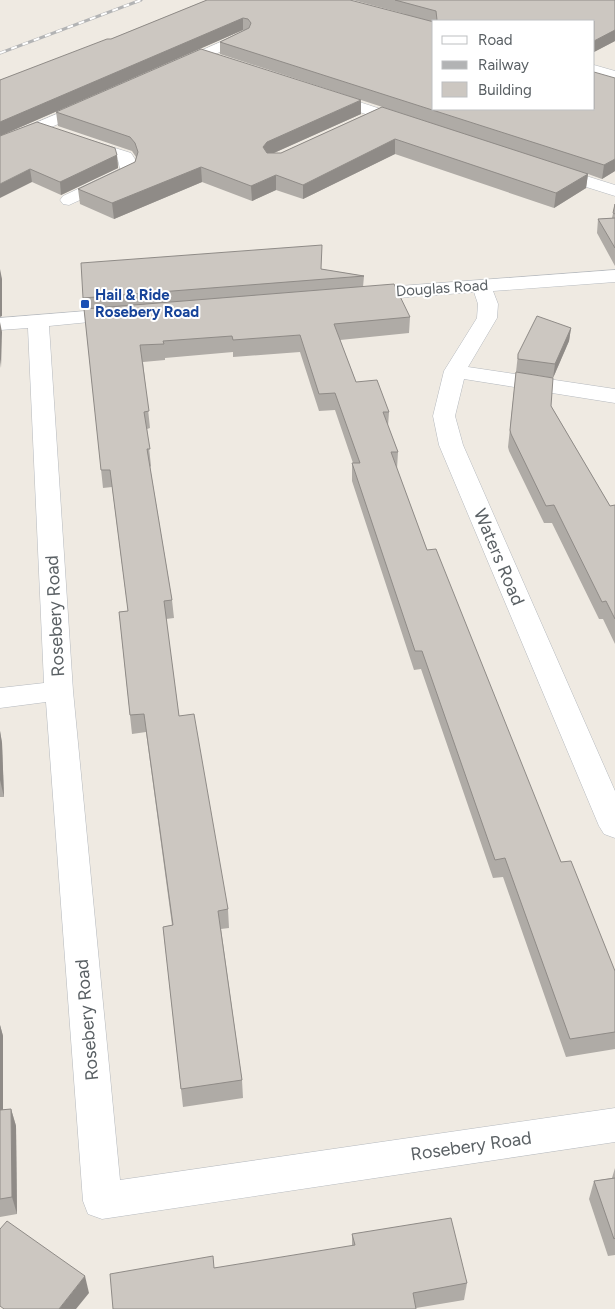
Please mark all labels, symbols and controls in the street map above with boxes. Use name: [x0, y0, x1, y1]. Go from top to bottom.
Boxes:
legend: [432, 20, 595, 110]
text: Road: [478, 31, 513, 49]
text: Railway: [478, 56, 529, 74]
text: Building: [478, 81, 532, 99]
street label: Douglas Road: [395, 276, 489, 300]
place label: Hail & Ride Rosebery Road: [95, 286, 199, 321]
marker: Hail & Ride Rosebery Road: [79, 298, 91, 310]
street label: Waters Road: [469, 505, 529, 609]
street label: Rosebery Road: [41, 555, 69, 677]
street label: Rosebery Road: [71, 958, 103, 1082]
street label: Rosebery Road: [409, 1127, 533, 1165]

